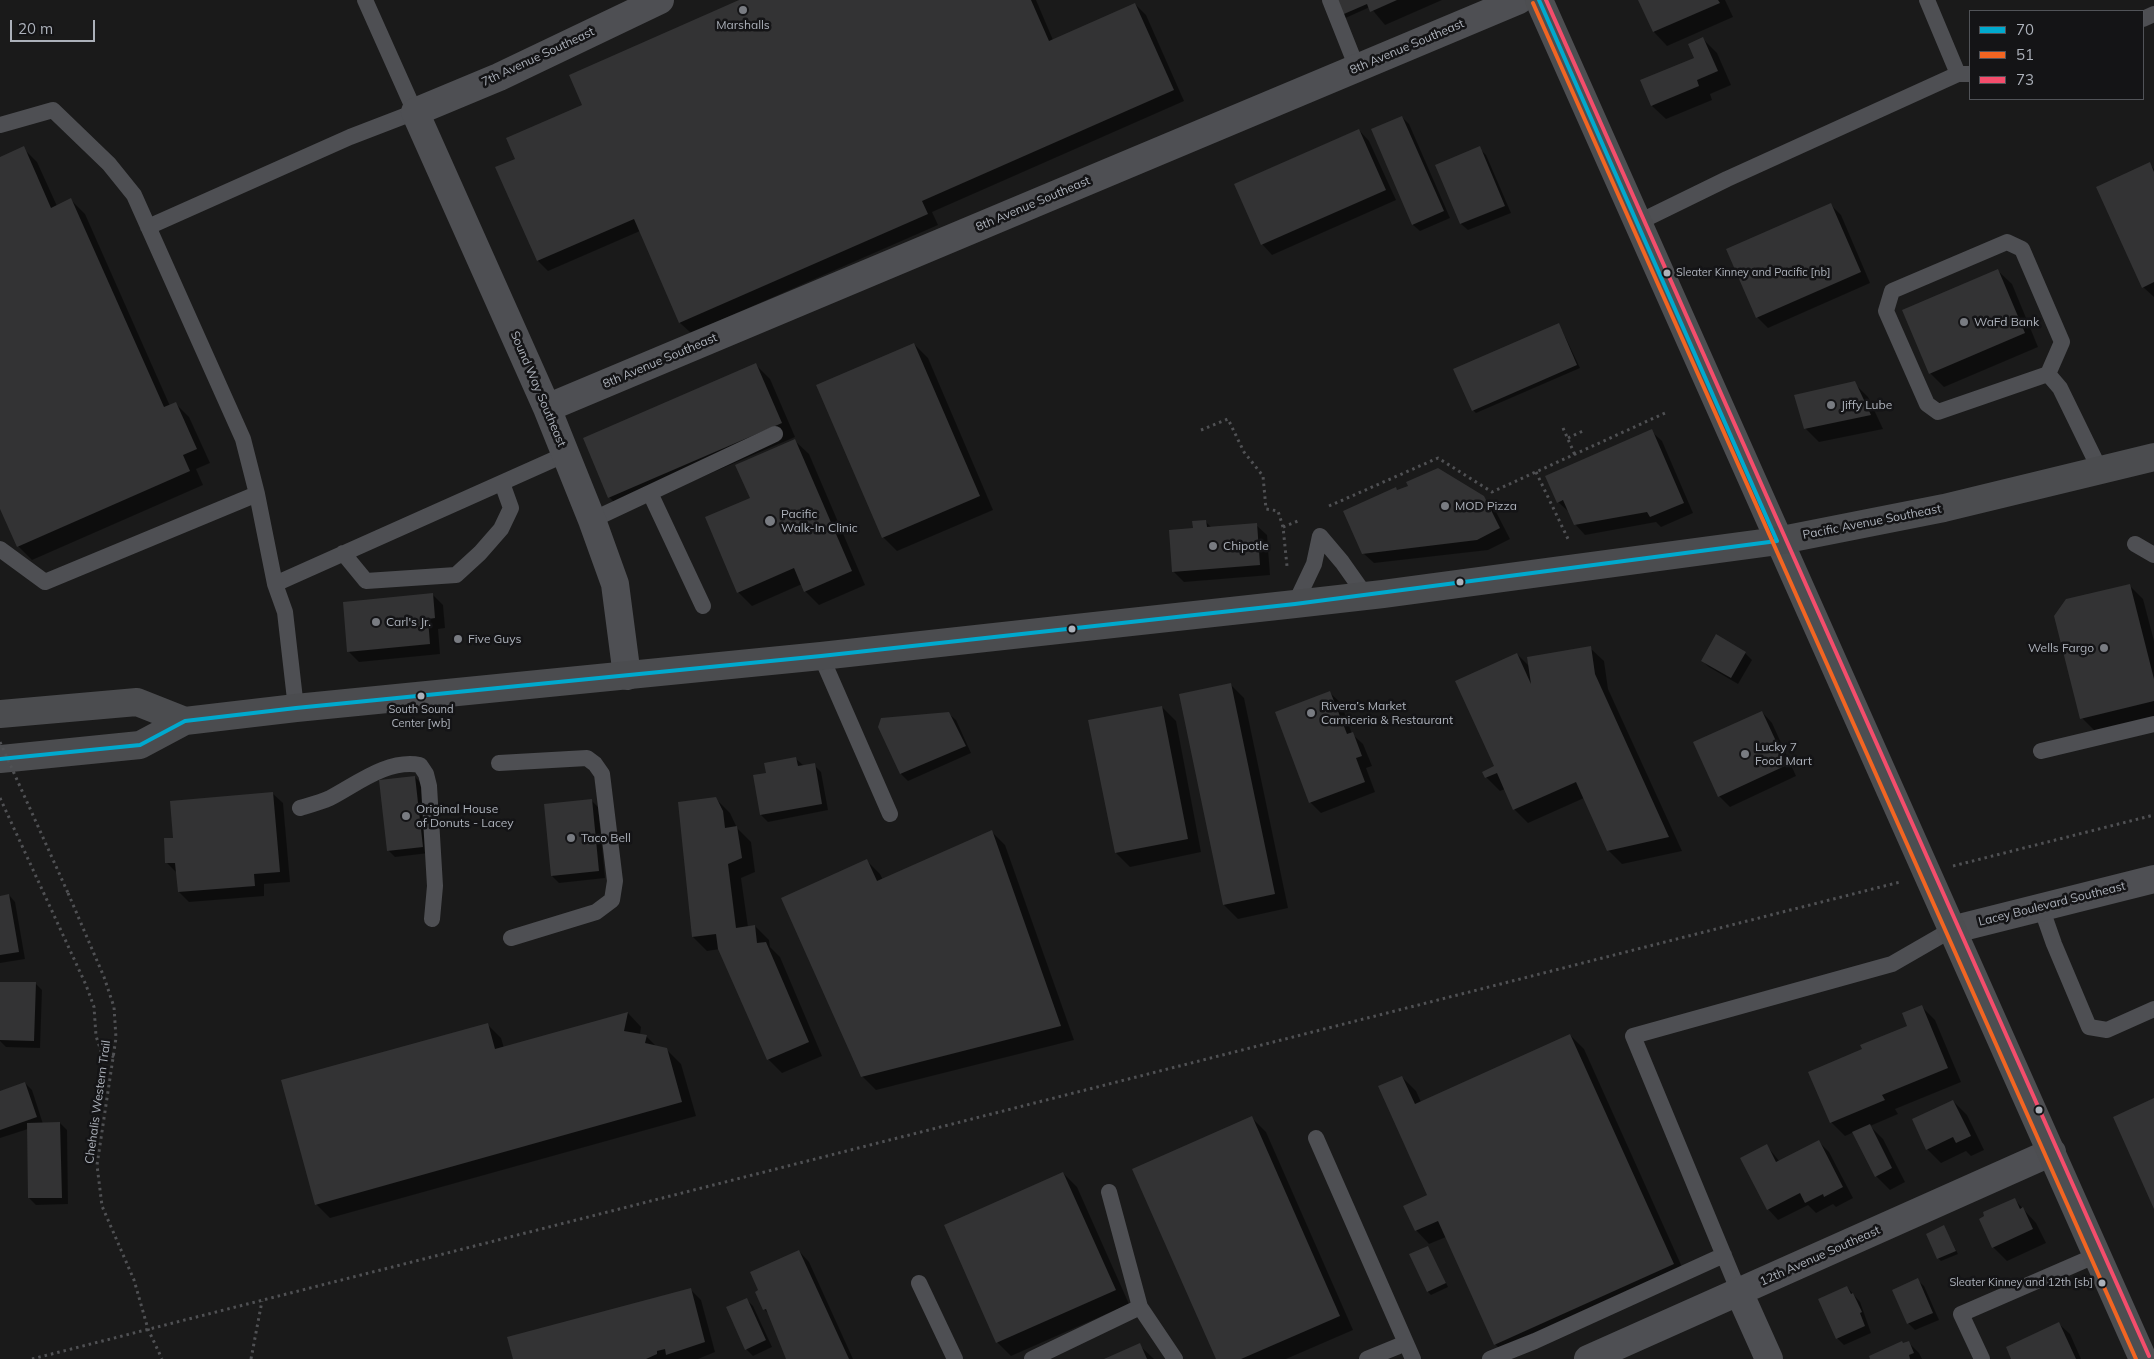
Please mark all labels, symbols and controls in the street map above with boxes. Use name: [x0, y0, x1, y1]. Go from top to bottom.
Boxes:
marker: Marshalls: [737, 4, 749, 16]
scale bar: [12, 10, 98, 42]
legend: [1969, 10, 2144, 100]
street label: 8th Avenue Southeast: [1348, 16, 1466, 78]
place label: Marshalls: [716, 18, 770, 32]
text: 20 m: [18, 19, 53, 38]
text: 70: [2016, 20, 2034, 39]
street label: 7th Avenue Southeast: [479, 25, 597, 89]
text: 51: [2016, 45, 2034, 64]
text: 73: [2016, 70, 2034, 89]
street label: 8th Avenue Southeast: [974, 173, 1092, 235]
place label: Sleater Kinney and Pacific [nb]: [1676, 266, 1830, 280]
marker: Sleater Kinney and Pacific [nb]: [1662, 268, 1672, 278]
place label: WaFd Bank: [1974, 315, 2039, 329]
marker: WaFd Bank: [1958, 316, 1970, 328]
street label: Sound Way Southeast: [507, 329, 569, 449]
street label: 8th Avenue Southeast: [601, 330, 719, 392]
place label: Jiffy Lube: [1841, 398, 1892, 412]
marker: Jiffy Lube: [1825, 399, 1837, 411]
place label: MOD Pizza: [1455, 499, 1517, 513]
marker: MOD Pizza: [1439, 500, 1451, 512]
street label: Pacific Avenue Southeast: [1802, 502, 1942, 542]
place label: Pacific Walk-In Clinic: [781, 507, 858, 535]
marker: Pacific Walk-In Clinic: [763, 514, 777, 528]
place label: Chipotle: [1223, 539, 1269, 553]
marker: Chipotle: [1207, 540, 1219, 552]
unlabelled marker: [1455, 577, 1465, 587]
place label: Carl's Jr.: [386, 615, 431, 629]
marker: Carl's Jr.: [370, 616, 382, 628]
unlabelled marker: [1067, 624, 1077, 634]
place label: Five Guys: [468, 632, 521, 646]
marker: Five Guys: [452, 633, 464, 645]
place label: Wells Fargo: [2028, 641, 2094, 655]
marker: Wells Fargo: [2098, 642, 2110, 654]
marker: South Sound Center [wb]: [416, 691, 426, 701]
place label: Rivera’s Market Carniceria & Restaurant: [1321, 699, 1453, 727]
place label: South Sound Center [wb]: [388, 703, 454, 729]
marker: Rivera’s Market Carniceria & Restaurant: [1305, 707, 1317, 719]
place label: Lucky 7 Food Mart: [1755, 740, 1812, 768]
marker: Lucky 7 Food Mart: [1739, 748, 1751, 760]
place label: Original House of Donuts - Lacey: [416, 802, 514, 830]
marker: Original House of Donuts - Lacey: [400, 810, 412, 822]
place label: Taco Bell: [581, 831, 631, 845]
marker: Taco Bell: [565, 832, 577, 844]
street label: Lacey Boulevard Southeast: [1977, 879, 2127, 929]
street label: Chehalis Western Trail: [82, 1039, 114, 1165]
unlabelled marker: [2034, 1105, 2044, 1115]
street label: 12th Avenue Southeast: [1758, 1223, 1882, 1289]
place label: Sleater Kinney and 12th [sb]: [1949, 1276, 2093, 1290]
marker: Sleater Kinney and 12th [sb]: [2097, 1278, 2107, 1288]

